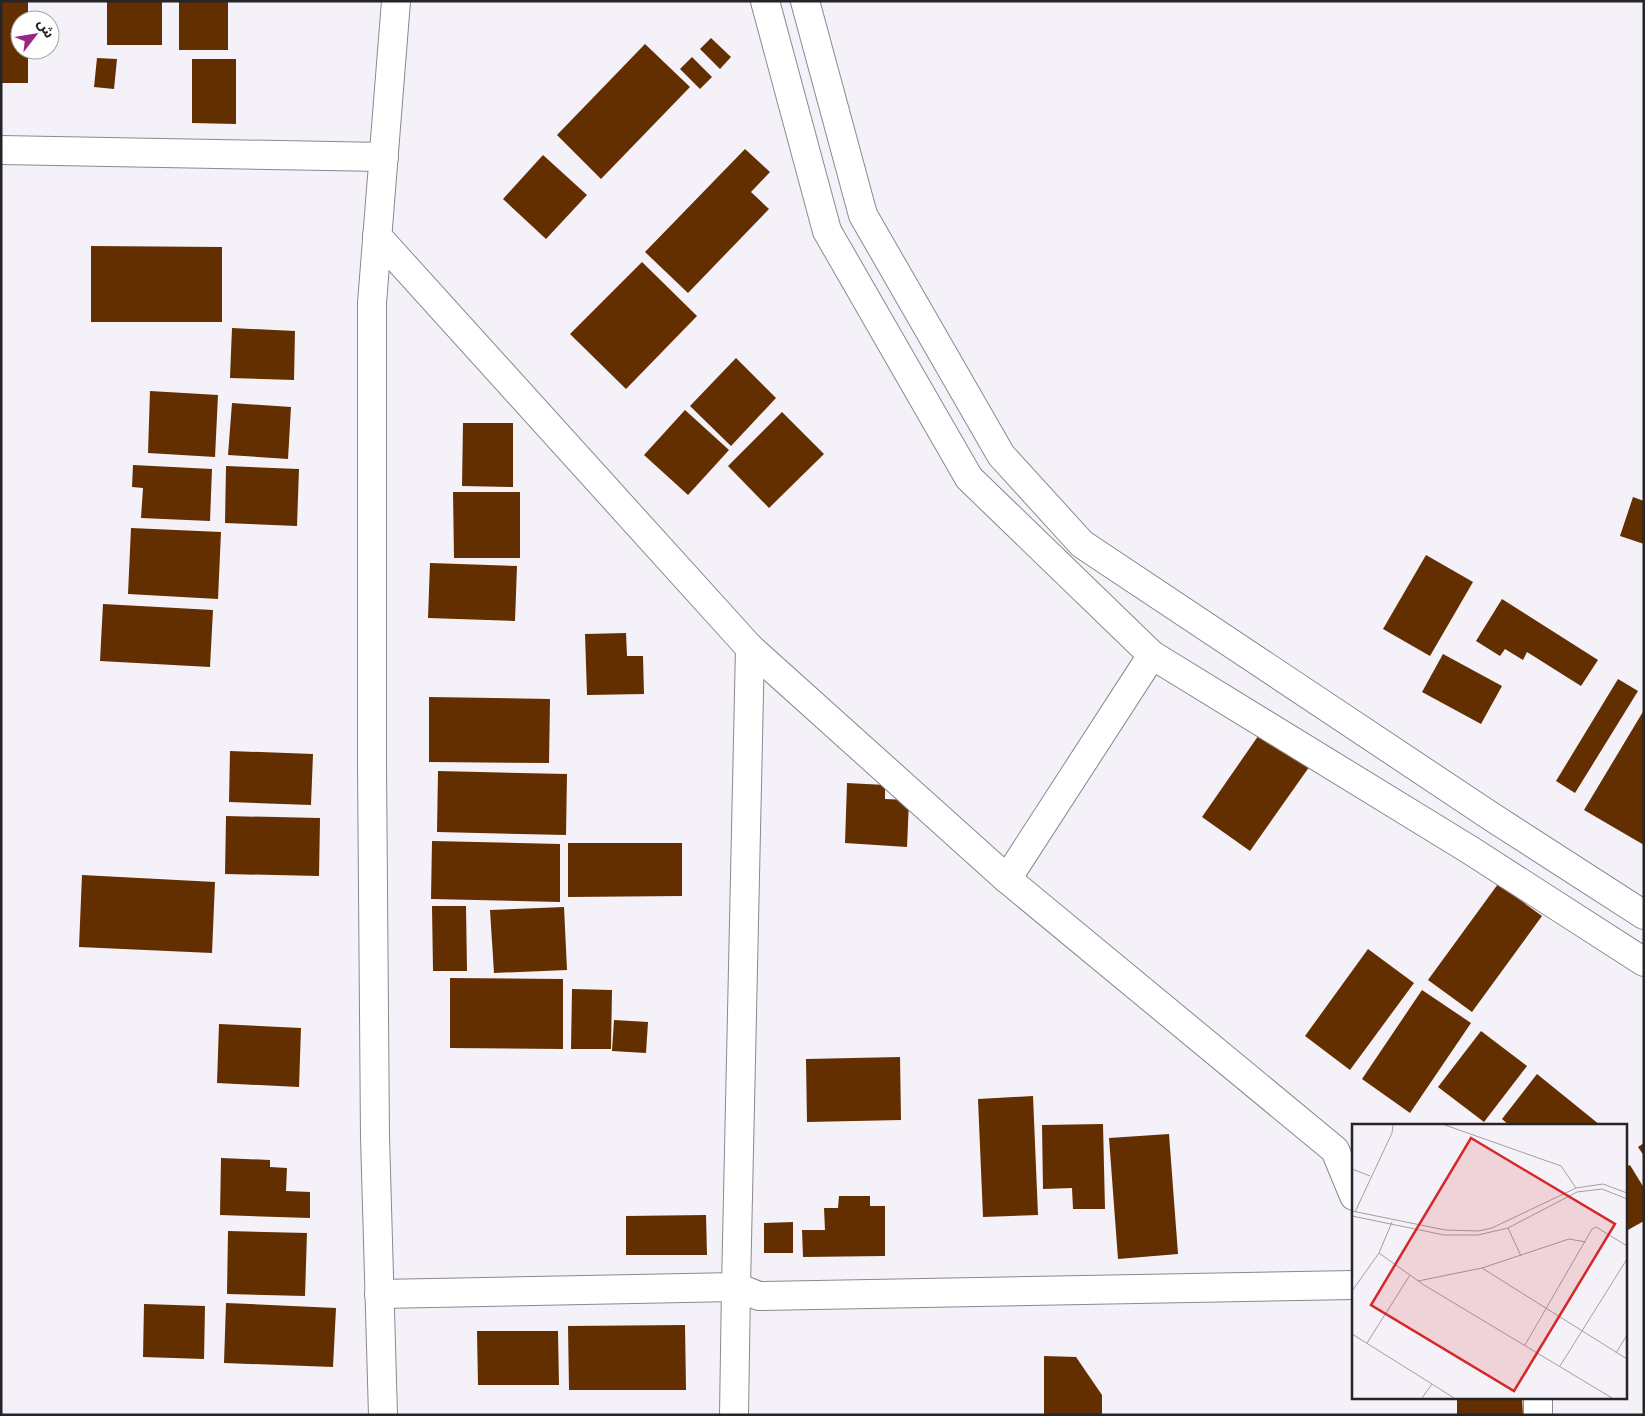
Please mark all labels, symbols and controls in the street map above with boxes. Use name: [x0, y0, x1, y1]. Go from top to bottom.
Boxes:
north arrow: [10, 10, 60, 60]
text: ش: [33, 15, 59, 41]
inset map: [1352, 1124, 1628, 1398]

